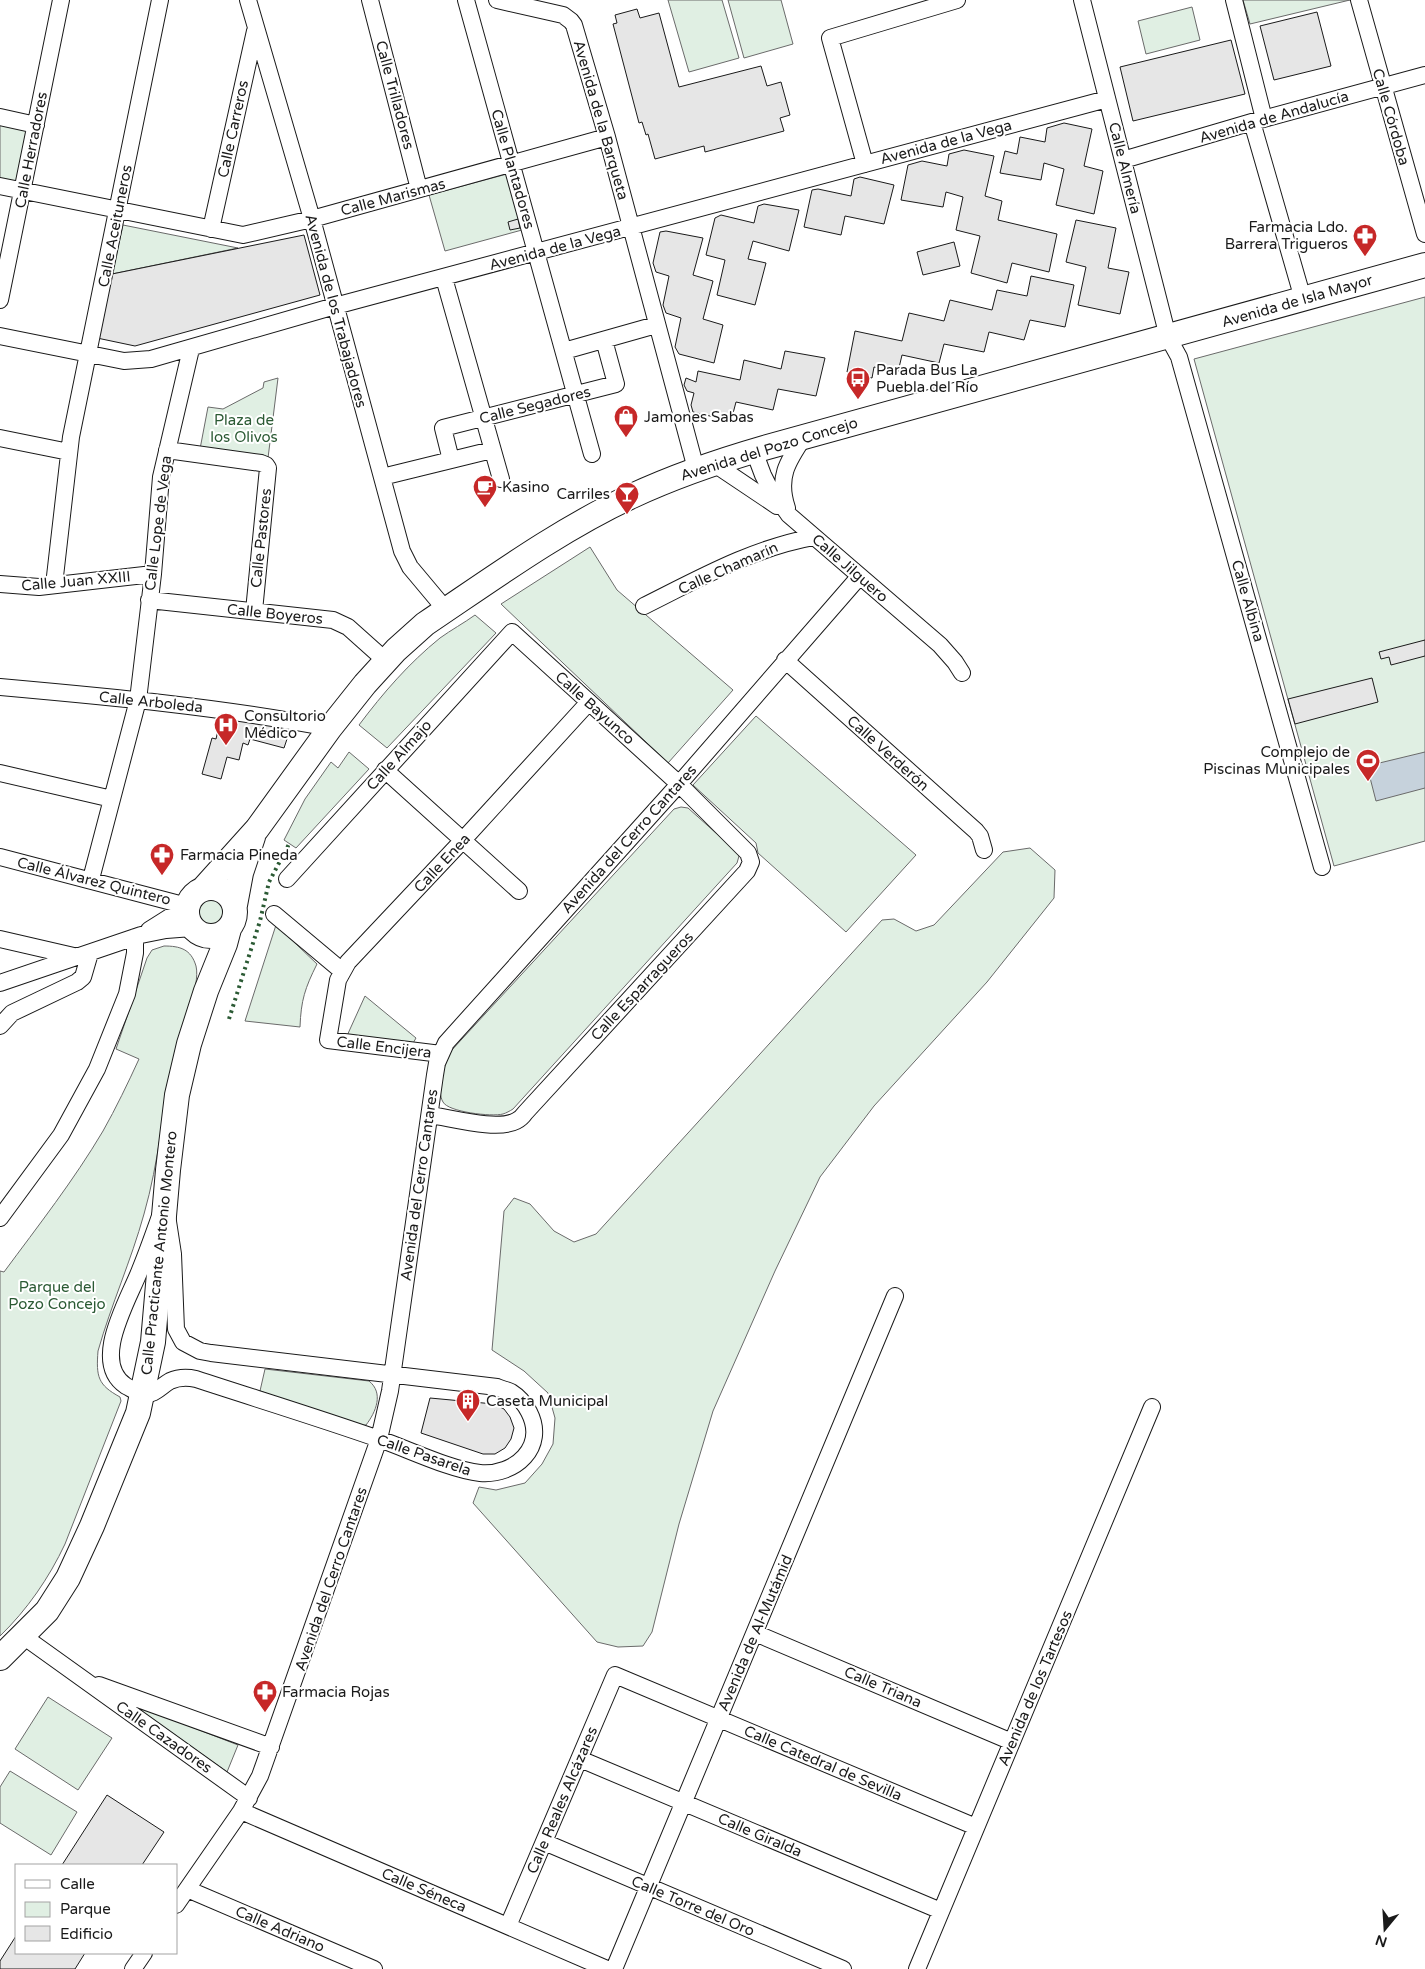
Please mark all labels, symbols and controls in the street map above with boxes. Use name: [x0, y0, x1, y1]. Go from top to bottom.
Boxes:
street label: Avenida de la Barqueta: [570, 38, 632, 202]
street label: Calle Trilladores: [372, 39, 418, 151]
street label: Calle Córdoba: [1369, 66, 1413, 168]
street label: Calle Carreros: [214, 79, 252, 179]
street label: Avenida de Andalucía: [1197, 87, 1351, 147]
street label: Calle Herradores: [11, 90, 51, 210]
street label: Calle Plantadores: [487, 107, 539, 231]
street label: Avenida de la Vega: [878, 116, 1014, 168]
street label: Calle Almería: [1105, 120, 1145, 216]
street label: Calle Aceituneros: [94, 163, 136, 289]
street label: Calle Marismas: [339, 174, 447, 220]
street label: Avenida de los Trabajadores: [301, 212, 371, 410]
place label: Farmacia Ldo. Barrera Trigueros: [1225, 218, 1348, 253]
street label: Avenida de la Vega: [487, 222, 623, 274]
pharmacy icon: Farmacia Ldo. Barrera Trigueros: [1352, 223, 1378, 257]
street label: Avenida de Isla Mayor: [1219, 271, 1375, 331]
place label: Parada Bus La Puebla del Río: [876, 361, 978, 396]
bus stop icon: Parada Bus La Puebla del Río: [845, 366, 871, 400]
street label: Calle Segadores: [477, 382, 593, 428]
shop icon: Jamones Sabas: [613, 404, 639, 438]
place label: Jamones Sabas: [644, 408, 754, 426]
park label: Plaza de los Olivos: [210, 411, 278, 446]
street label: Avenida del Pozo Concejo: [678, 413, 860, 485]
street label: Calle Lope de Vega: [141, 454, 175, 592]
cafe icon: Kasino: [472, 474, 498, 508]
place label: Kasino: [502, 478, 550, 496]
bar icon: Carriles: [614, 481, 640, 515]
place label: Carriles: [556, 485, 610, 503]
street label: Calle Pastores: [247, 487, 275, 589]
street label: Calle Jilguero: [808, 530, 892, 606]
street label: Calle Chamarín: [675, 538, 781, 598]
street label: Calle Albina: [1228, 558, 1268, 644]
street label: Calle Juan XXIII: [21, 567, 131, 595]
street label: Calle Boyeros: [226, 600, 324, 628]
street label: Calle Bayunco: [552, 668, 638, 748]
street label: Calle Arboleda: [98, 688, 204, 716]
place label: Consultorio Médico: [244, 707, 326, 742]
hospital icon: Consultorio Médico: [213, 712, 239, 746]
street label: Calle Verderón: [843, 712, 933, 794]
street label: Calle Almajo: [363, 716, 435, 794]
place label: Complejo de Piscinas Municipales: [1203, 743, 1350, 778]
sports icon: Complejo de Piscinas Municipales: [1355, 748, 1381, 782]
street label: Avenida del Cerro Cantares: [558, 761, 700, 917]
street label: Calle Enea: [410, 830, 474, 896]
pharmacy icon: Farmacia Pineda: [149, 842, 175, 876]
place label: Farmacia Pineda: [180, 846, 298, 864]
street label: Calle Álvarez Quintero: [15, 853, 173, 909]
street label: Calle Esparragueros: [587, 928, 697, 1044]
street label: Calle Encijera: [335, 1032, 433, 1062]
street label: Avenida del Cerro Cantares: [397, 1088, 441, 1282]
street label: Calle Practicante Antonio Montero: [137, 1130, 181, 1376]
park label: Parque del Pozo Concejo: [8, 1278, 106, 1313]
building icon: Caseta Municipal: [455, 1388, 481, 1422]
place label: Caseta Municipal: [486, 1392, 608, 1410]
street label: Calle Pasarela: [374, 1430, 474, 1480]
street label: Avenida del Cerro Cantares: [291, 1485, 371, 1673]
street label: Avenida de Al-Mutámid: [714, 1552, 796, 1714]
street label: Avenida de los Tartesos: [994, 1608, 1076, 1768]
street label: Calle Triana: [842, 1663, 924, 1711]
pharmacy icon: Farmacia Rojas: [252, 1679, 278, 1713]
place label: Farmacia Rojas: [282, 1683, 390, 1701]
street label: Calle Cazadores: [112, 1697, 216, 1777]
street label: Calle Catedral de Sevilla: [741, 1722, 905, 1804]
street label: Calle Reales Alcázares: [523, 1724, 601, 1876]
street label: Calle Giralda: [715, 1809, 805, 1861]
legend: [15, 1864, 178, 1954]
street label: Calle Séneca: [379, 1864, 469, 1916]
street label: Calle Torre del Oro: [629, 1872, 757, 1940]
text: Calle: [60, 1875, 95, 1893]
text: Parque: [60, 1900, 111, 1918]
street label: Calle Adriano: [233, 1902, 327, 1956]
north arrow: [1360, 1904, 1410, 1954]
text: Edificio: [60, 1925, 113, 1943]
text: N: [1373, 1931, 1389, 1951]

